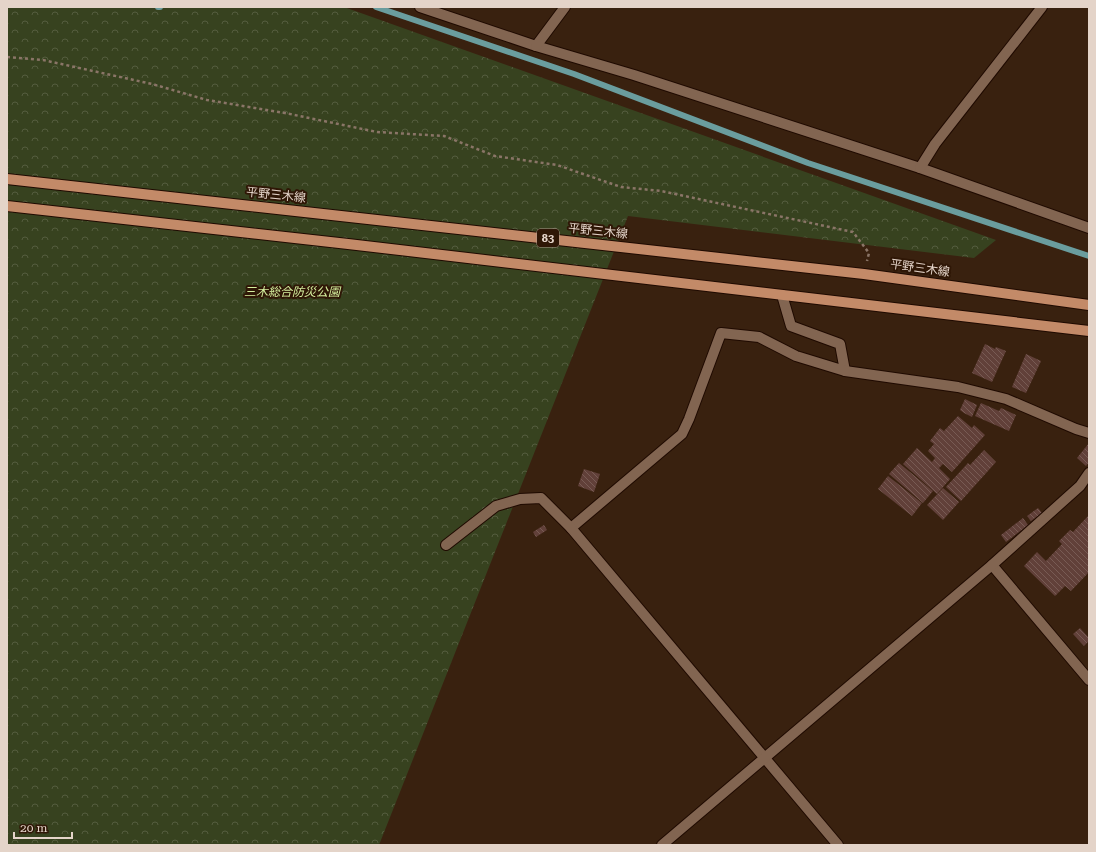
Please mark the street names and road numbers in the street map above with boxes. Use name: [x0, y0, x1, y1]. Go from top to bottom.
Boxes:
street label: 平野三木線: [245, 185, 307, 205]
street label: 平野三木線: [567, 221, 629, 241]
road number: 83: [537, 229, 559, 247]
street label: 平野三木線: [889, 257, 951, 279]

